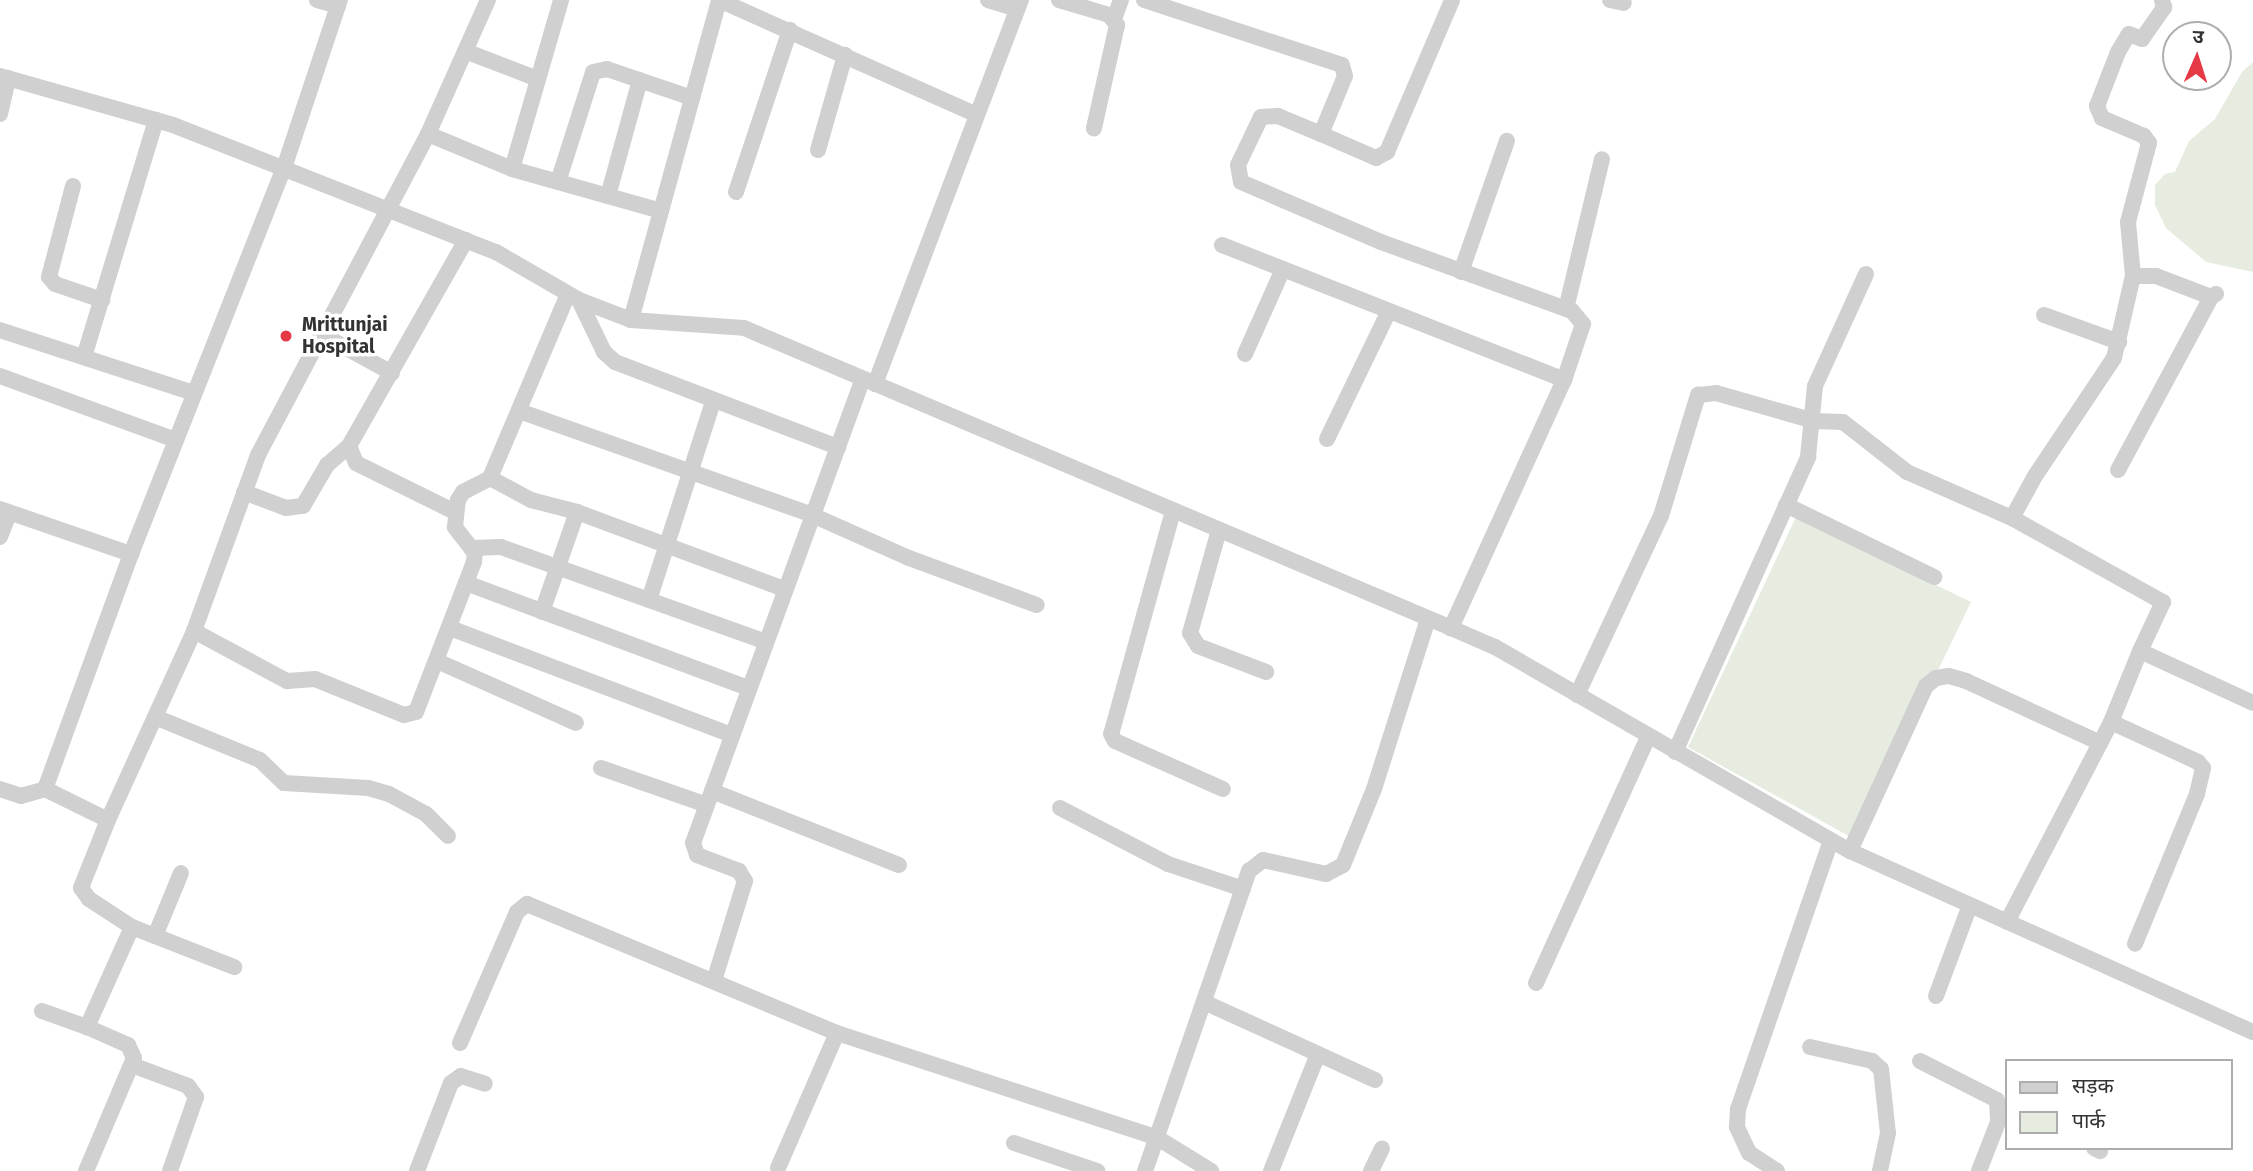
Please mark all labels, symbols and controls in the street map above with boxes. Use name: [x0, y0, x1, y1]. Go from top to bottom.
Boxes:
north arrow: [2162, 21, 2232, 91]
text: उ: [2192, 25, 2204, 48]
place label: Mrittunjai Hospital: [302, 314, 388, 358]
marker: Mrittunjai Hospital: [276, 326, 296, 346]
legend: [2004, 1059, 2232, 1150]
text: सड़क: [2072, 1073, 2114, 1099]
text: पार्क: [2072, 1108, 2106, 1134]

